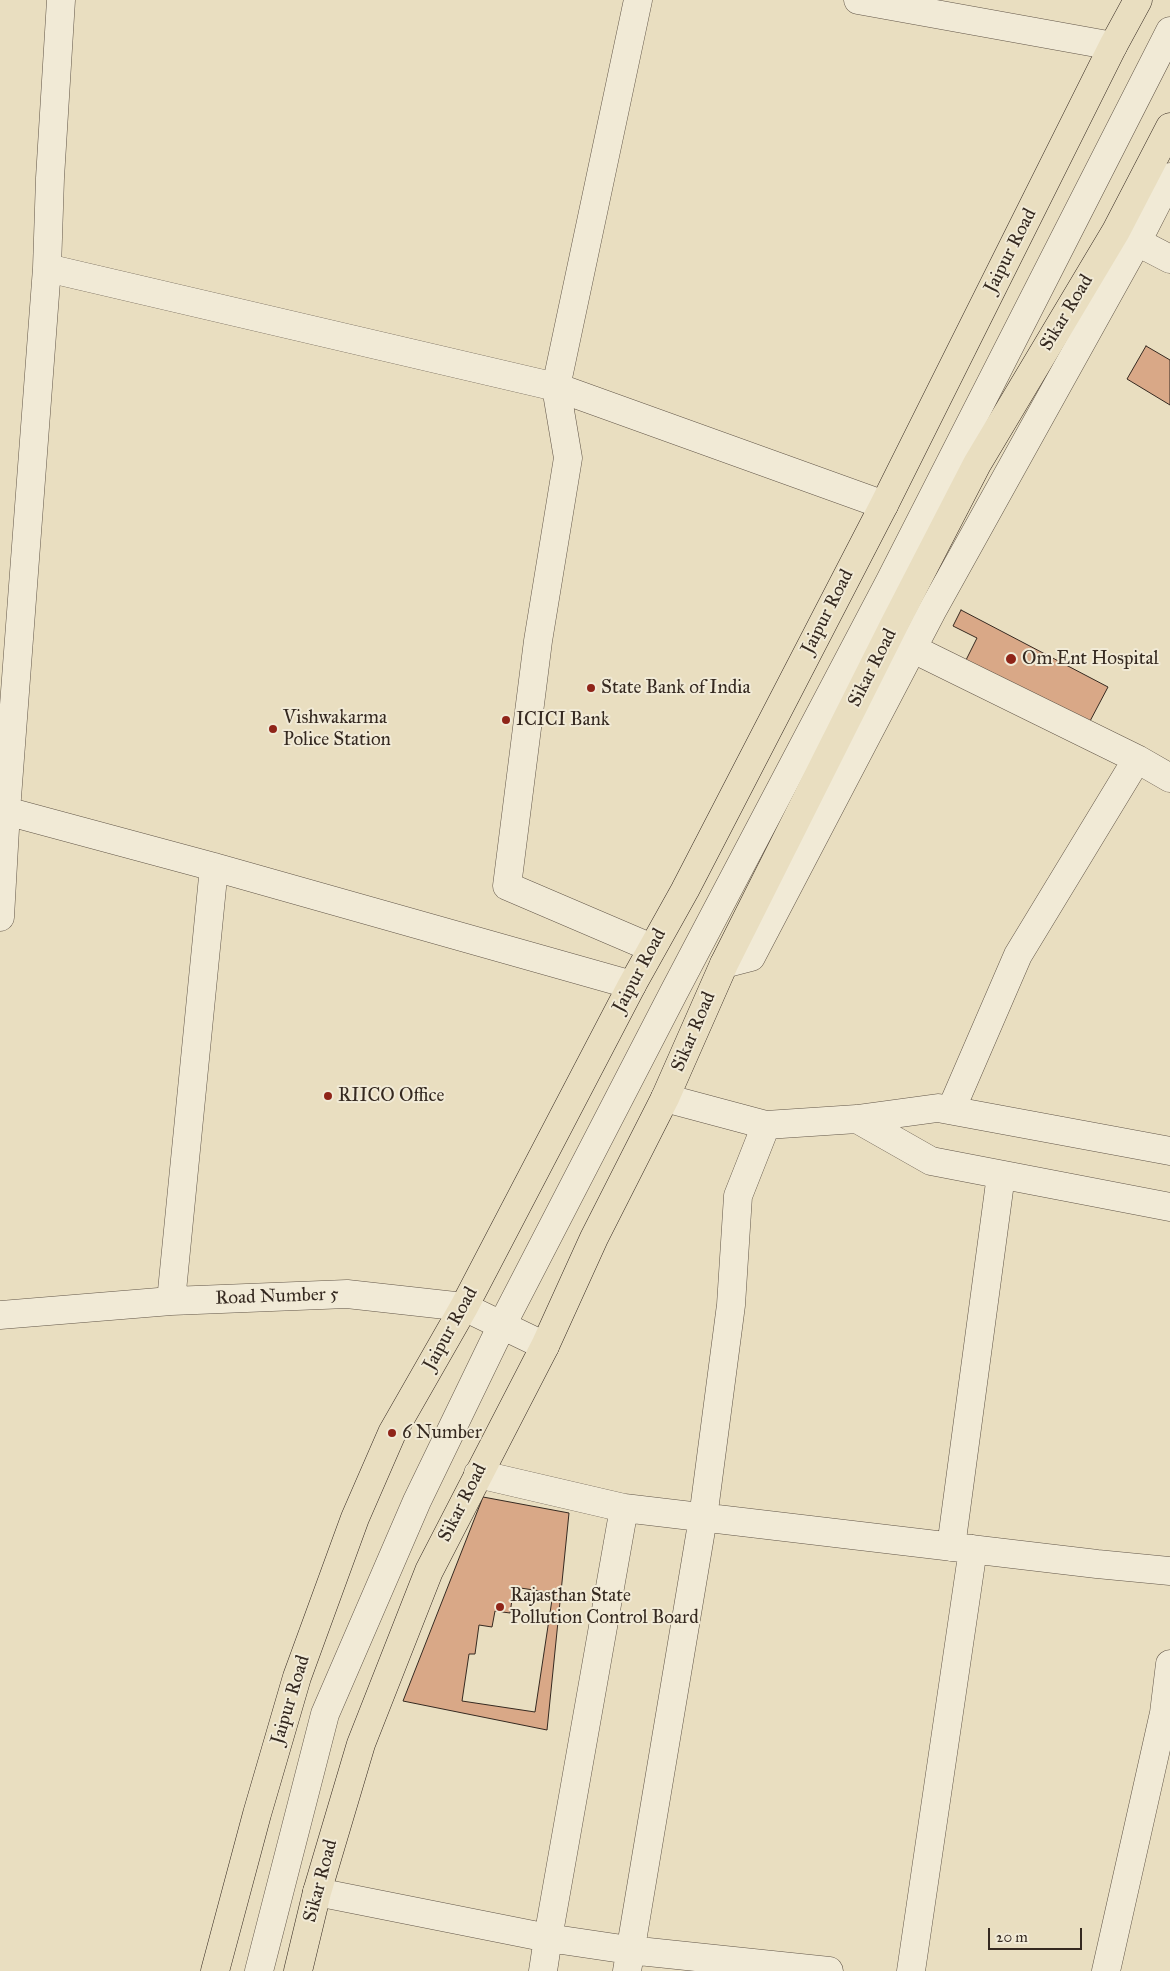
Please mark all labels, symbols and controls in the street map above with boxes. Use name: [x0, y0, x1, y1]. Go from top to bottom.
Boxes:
street label: Jaipur Road: [980, 205, 1042, 297]
street label: Sikar Road: [1035, 271, 1099, 355]
street label: Jaipur Road: [797, 566, 859, 658]
street label: Sikar Road: [844, 625, 902, 711]
place label: Om Ent Hospital: [1022, 648, 1159, 670]
marker: Om Ent Hospital: [1004, 652, 1018, 666]
place label: State Bank of India: [601, 677, 751, 699]
marker: State Bank of India: [585, 682, 597, 694]
place label: Vishwakarma Police Station: [283, 707, 391, 751]
place label: ICICI Bank: [516, 709, 610, 731]
marker: ICICI Bank: [500, 714, 512, 726]
marker: Vishwakarma Police Station: [267, 723, 279, 735]
street label: Jaipur Road: [608, 925, 672, 1017]
street label: Sikar Road: [667, 989, 721, 1075]
place label: RIICO Office: [338, 1085, 444, 1107]
marker: RIICO Office: [322, 1090, 334, 1102]
street label: Road Number 5: [215, 1283, 339, 1311]
street label: Jaipur Road: [419, 1283, 483, 1375]
place label: 6 Number: [402, 1422, 482, 1444]
marker: 6 Number: [386, 1427, 398, 1439]
street label: Sikar Road: [434, 1460, 492, 1546]
place label: Rajasthan State Pollution Control Board: [510, 1585, 699, 1629]
marker: Rajasthan State Pollution Control Board: [494, 1601, 506, 1613]
street label: Jaipur Road: [267, 1653, 315, 1747]
street label: Sikar Road: [299, 1837, 343, 1925]
scale bar: [990, 1918, 1084, 1950]
text: 20 m: [996, 1928, 1028, 1946]

